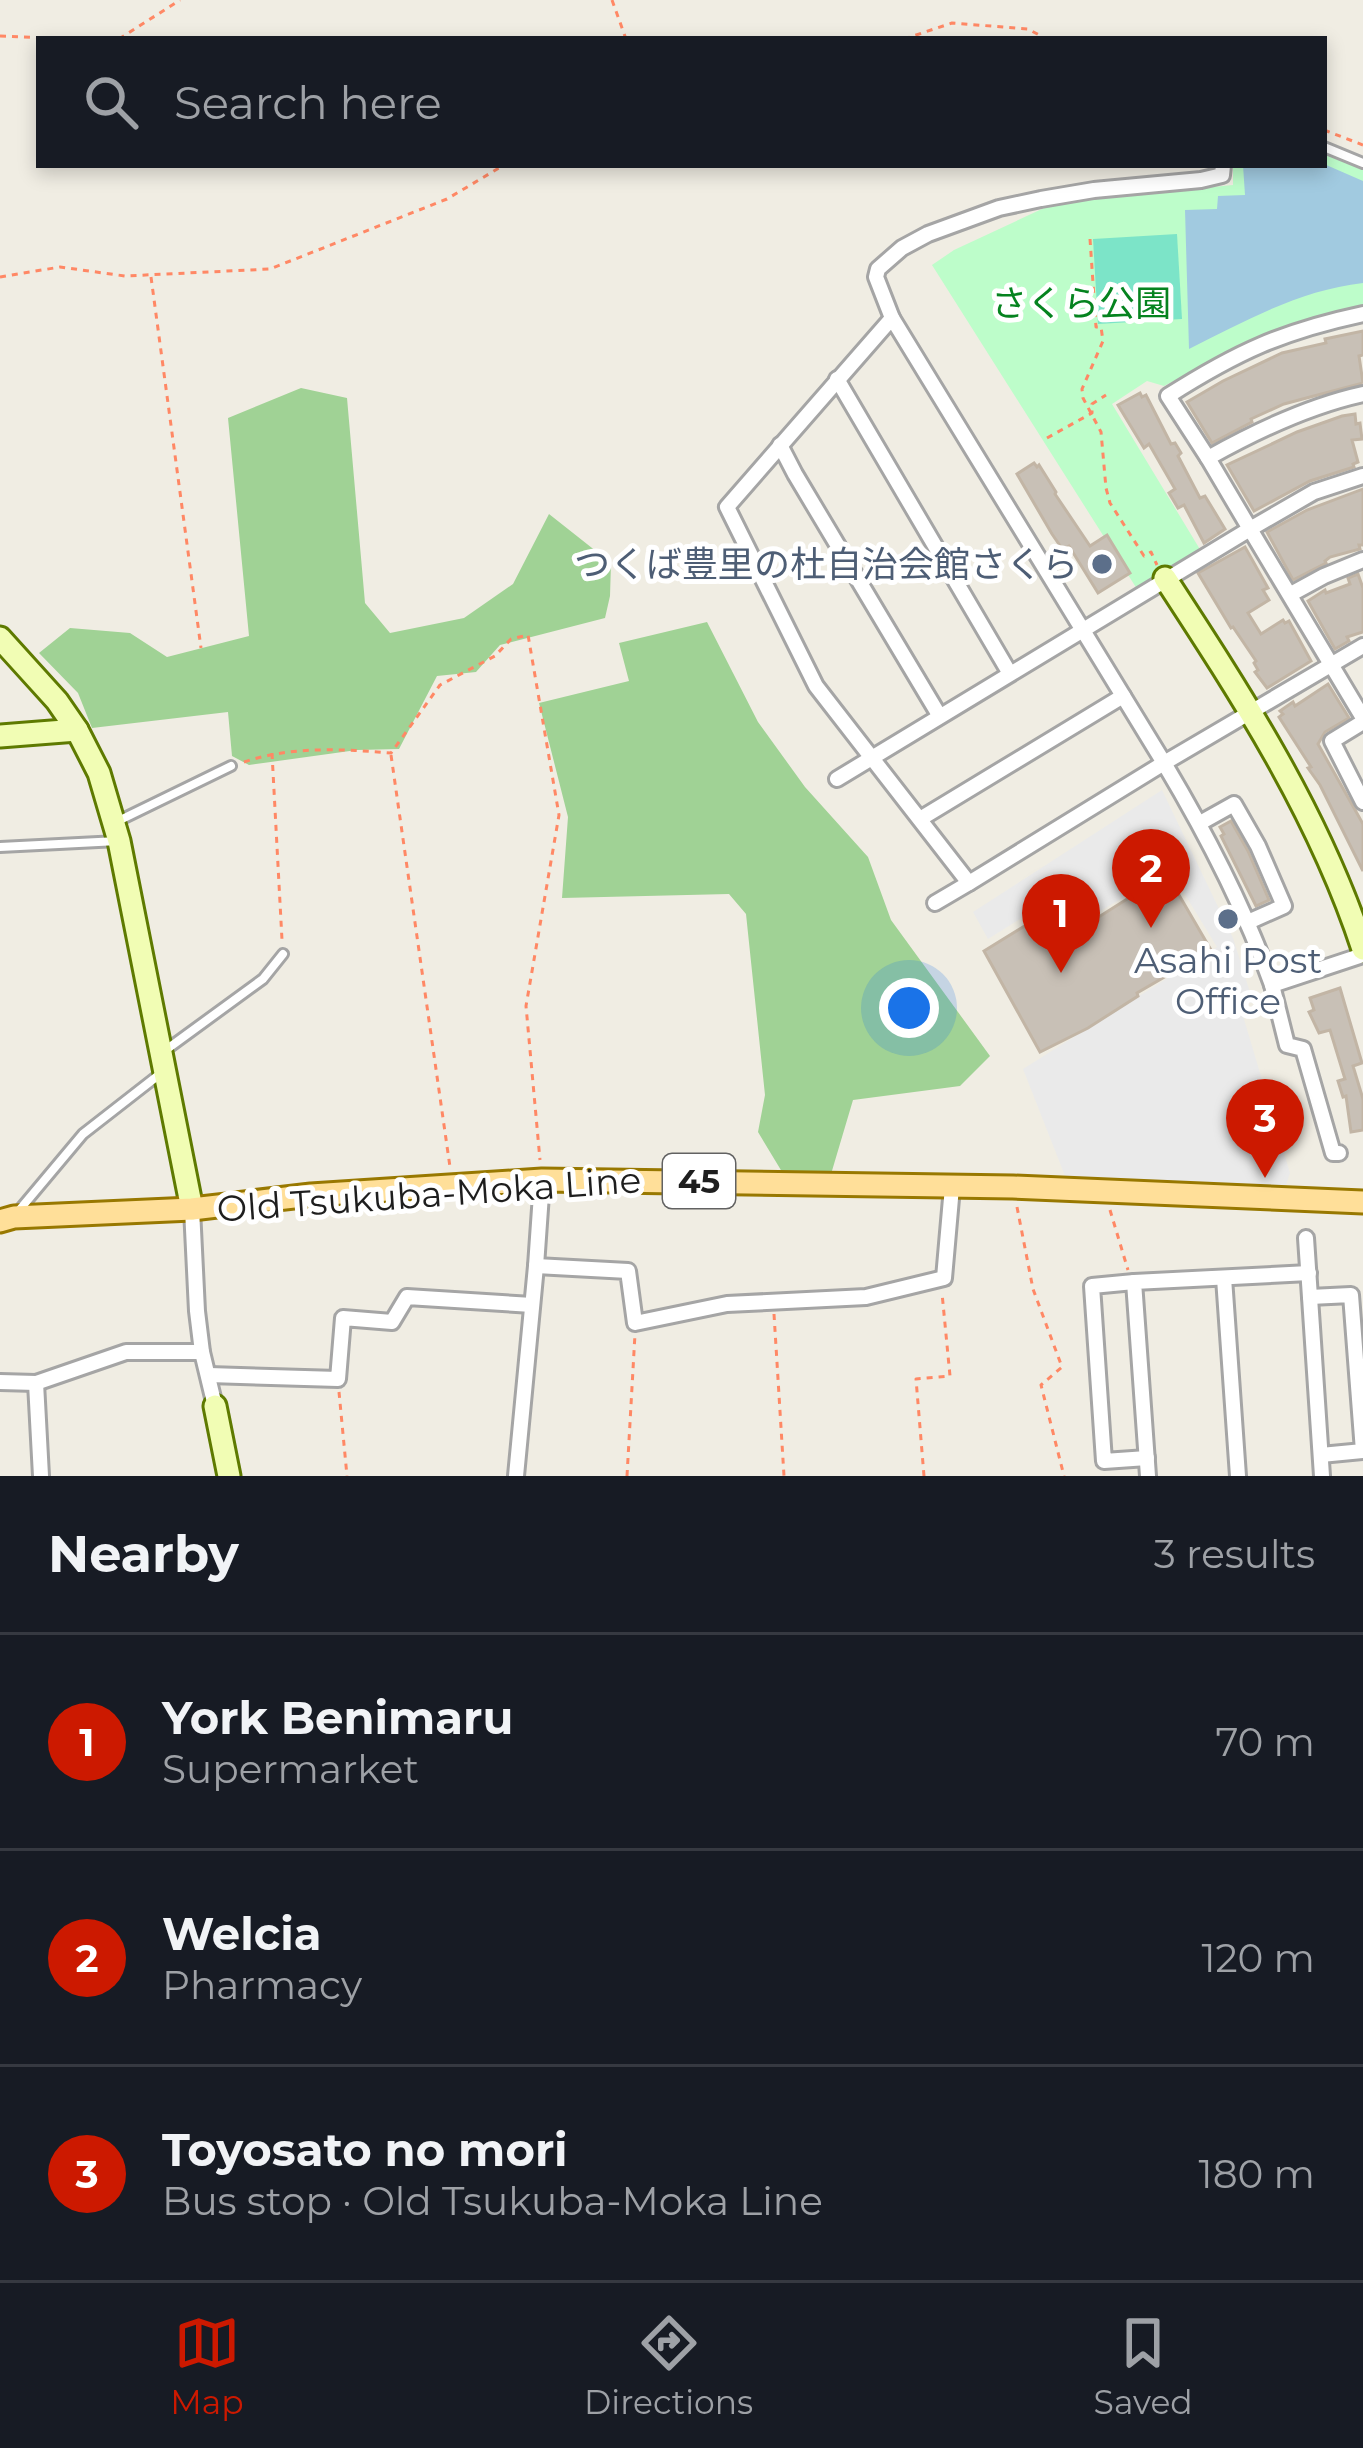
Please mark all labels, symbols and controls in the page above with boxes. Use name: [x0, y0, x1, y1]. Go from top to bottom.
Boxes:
search box: [36, 36, 1327, 168]
icon: search: [78, 69, 144, 135]
text: Search here: [174, 75, 442, 130]
park label: さくら公園: [991, 281, 1171, 325]
place label: つくば豊里の杜自治会館さくら: [574, 542, 1078, 586]
marker: つくば豊里の杜自治会館さくら: [1089, 551, 1115, 577]
pin: 2: [1112, 829, 1190, 928]
pin: 1: [1022, 874, 1100, 973]
marker: Asahi Post Office: [1215, 906, 1241, 932]
place label: Asahi Post Office: [1134, 938, 1322, 1023]
your location: [879, 978, 939, 1038]
pin: 3: [1226, 1079, 1304, 1178]
road number: 45: [663, 1154, 735, 1208]
street label: Old Tsukuba-Moka Line: [215, 1157, 643, 1231]
text: Nearby: [48, 1523, 239, 1585]
text: 3 results: [1154, 1530, 1315, 1578]
text: York Benimaru: [162, 1690, 513, 1745]
text: 1: [79, 1718, 95, 1766]
text: 70 m: [1215, 1718, 1315, 1766]
text: Supermarket: [162, 1745, 419, 1793]
text: Welcia: [162, 1906, 322, 1961]
text: 2: [75, 1934, 99, 1982]
text: 120 m: [1201, 1934, 1315, 1982]
text: Pharmacy: [162, 1961, 362, 2009]
text: Toyosato no mori: [162, 2122, 568, 2177]
text: 3: [75, 2150, 99, 2198]
text: 180 m: [1199, 2150, 1315, 2198]
text: Bus stop · Old Tsukuba-Moka Line: [162, 2177, 823, 2225]
tab: Map: [170, 2310, 244, 2422]
tab: Directions: [584, 2310, 753, 2422]
tab: Saved: [1094, 2310, 1193, 2422]

